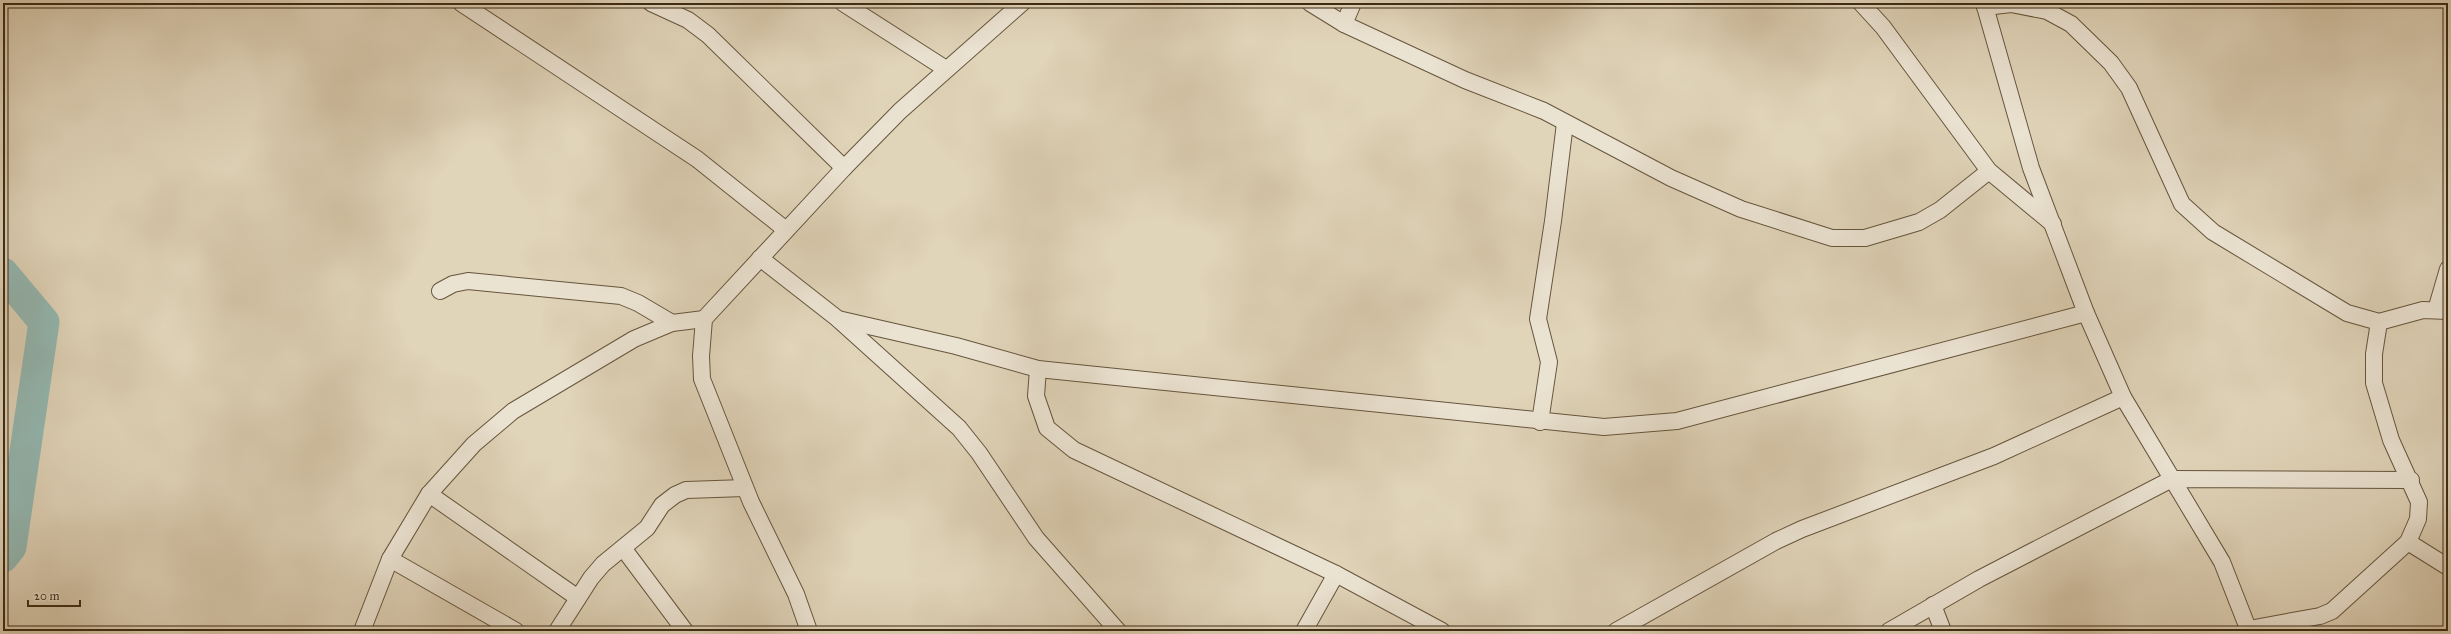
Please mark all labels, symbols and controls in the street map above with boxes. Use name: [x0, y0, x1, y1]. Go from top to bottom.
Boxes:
scale bar: [28, 582, 80, 608]
text: 20 m: [34, 589, 60, 603]

